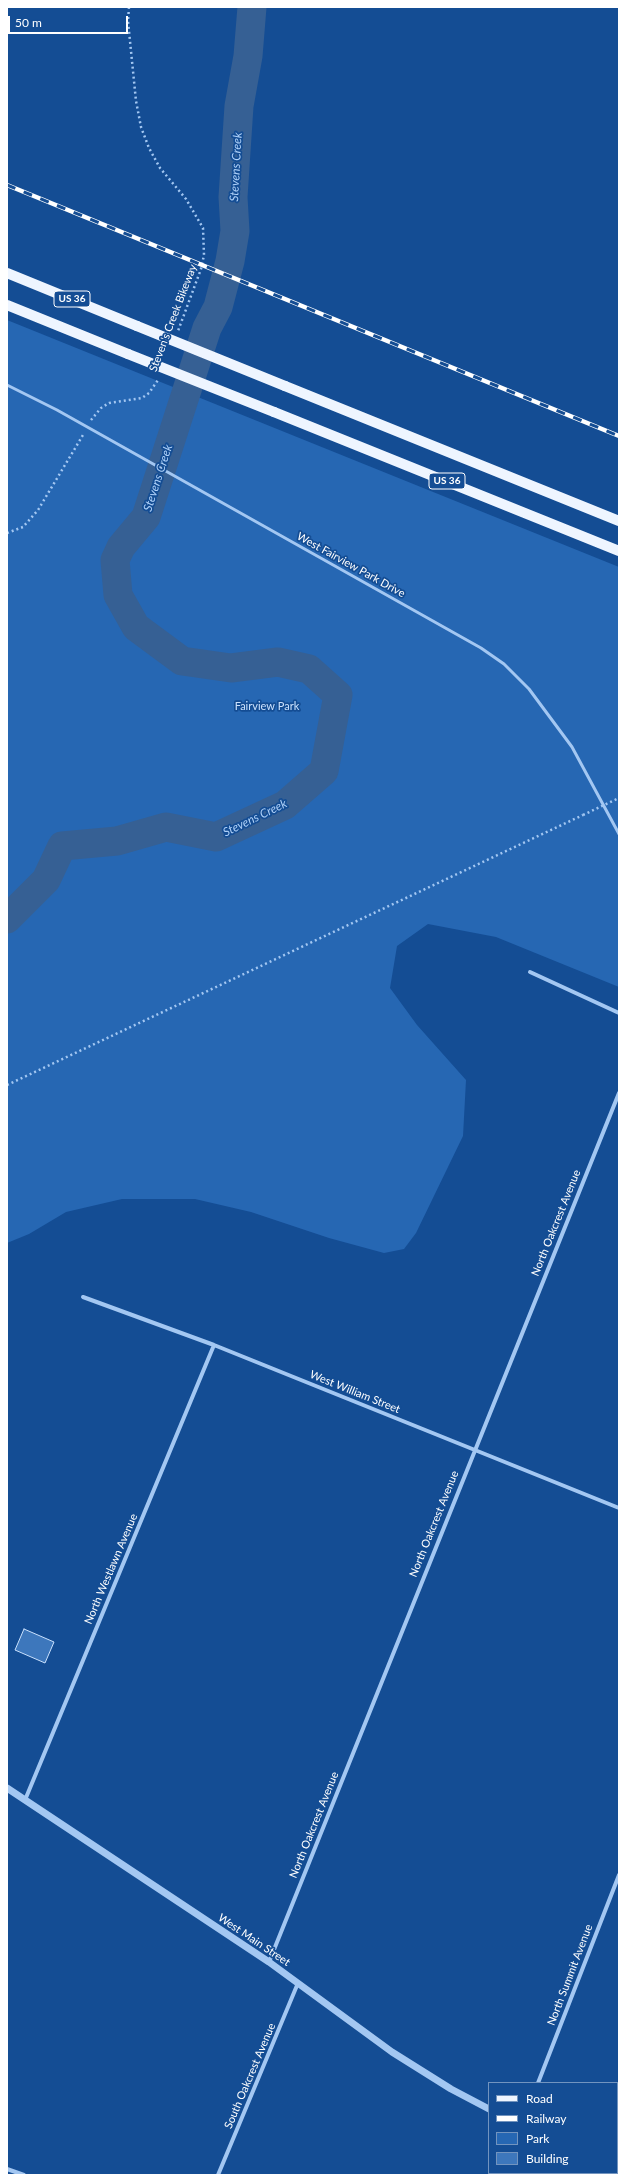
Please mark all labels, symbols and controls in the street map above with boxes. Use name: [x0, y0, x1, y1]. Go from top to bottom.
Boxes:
scale bar: [10, 8, 130, 34]
text: 50 m: [15, 15, 42, 30]
water label: Stevens Creek: [227, 132, 245, 202]
street label: Steven's Creek Bikeway: [146, 263, 200, 373]
road number: US 36: [54, 291, 90, 307]
water label: Stevens Creek: [140, 443, 176, 513]
road number: US 36: [429, 473, 465, 489]
street label: West Fairview Park Drive: [295, 530, 407, 600]
park label: Fairview Park: [235, 699, 299, 713]
water label: Stevens Creek: [221, 796, 289, 840]
street label: North Oakcrest Avenue: [529, 1168, 583, 1278]
street label: West William Street: [308, 1368, 402, 1416]
street label: North Oakcrest Avenue: [407, 1469, 461, 1579]
street label: North Westlawn Avenue: [82, 1512, 140, 1626]
street label: North Oakcrest Avenue: [287, 1770, 341, 1880]
street label: West Main Street: [215, 1911, 293, 1969]
street label: North Summit Avenue: [545, 1923, 595, 2027]
street label: South Oakcrest Avenue: [222, 2021, 278, 2131]
legend: [488, 2082, 618, 2174]
text: Road: [526, 2091, 553, 2106]
text: Railway: [526, 2111, 566, 2126]
text: Park: [526, 2131, 549, 2146]
text: Building: [526, 2151, 569, 2166]

